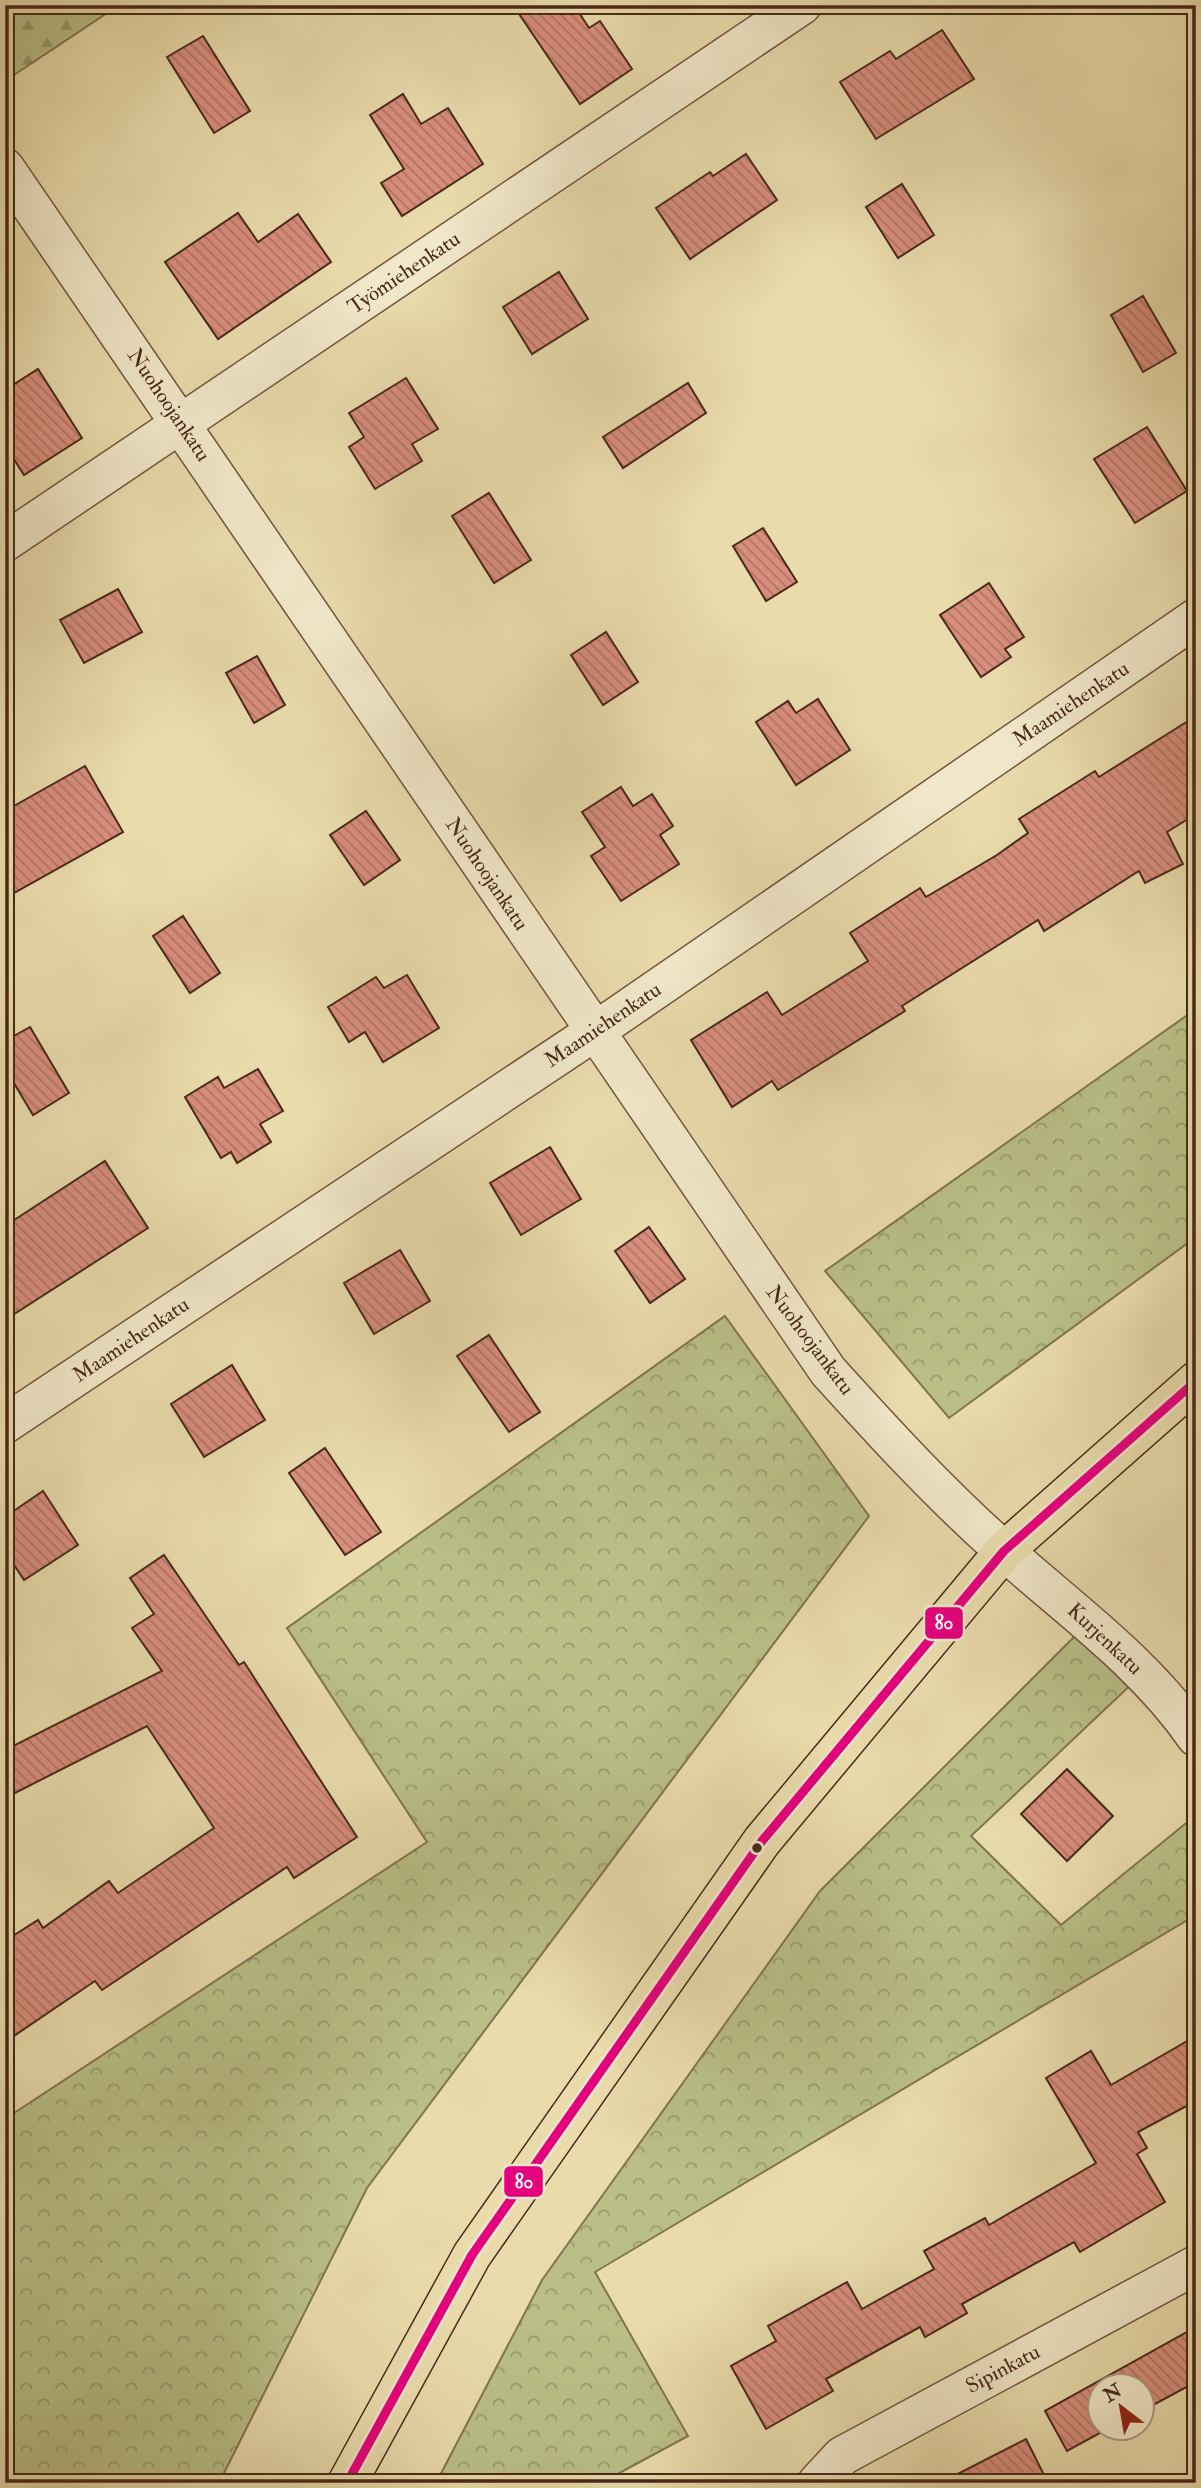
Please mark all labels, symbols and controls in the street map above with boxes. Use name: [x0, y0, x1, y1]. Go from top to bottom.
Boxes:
street label: Työmiehenkatu: [343, 225, 466, 321]
street label: Nuohoojankatu: [121, 343, 217, 467]
street label: Maamiehenkatu: [1008, 655, 1135, 753]
street label: Nuohoojankatu: [439, 812, 535, 936]
street label: Maamiehenkatu: [540, 976, 667, 1074]
street label: Nuohoojankatu: [760, 1280, 860, 1400]
street label: Maamiehenkatu: [68, 1291, 195, 1389]
street label: Kurjenkatu: [1062, 1597, 1149, 1681]
line badge: 80: [924, 1606, 964, 1640]
text: 80: [935, 1611, 954, 1635]
unlabelled marker: [750, 1841, 764, 1855]
line badge: 80: [503, 2165, 544, 2198]
text: 80: [515, 2170, 534, 2194]
street label: Sipinkatu: [961, 2338, 1045, 2400]
north arrow: [1086, 2372, 1156, 2442]
text: N: [1098, 2378, 1127, 2408]

